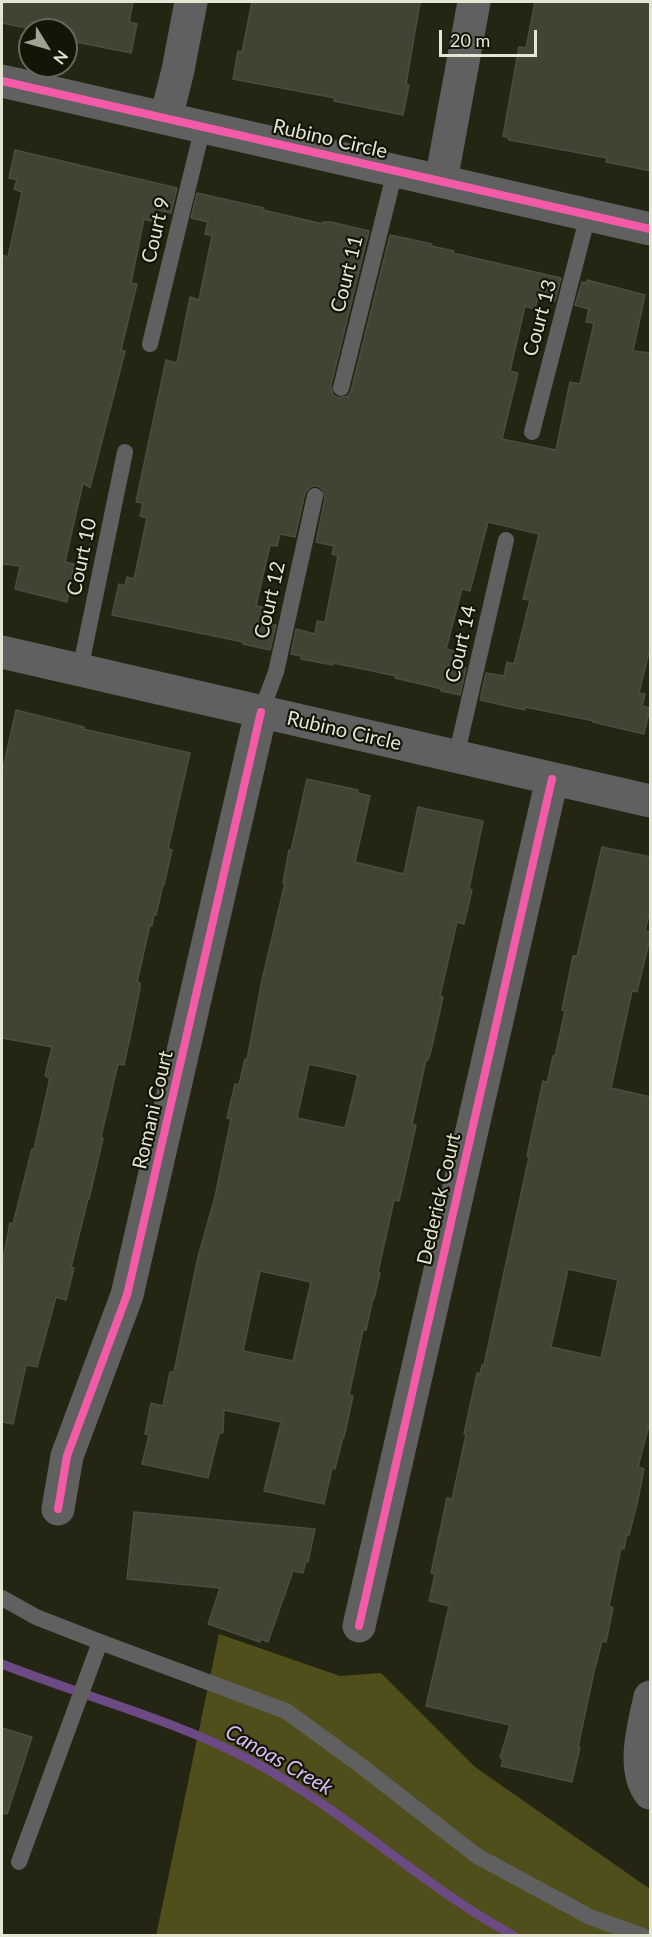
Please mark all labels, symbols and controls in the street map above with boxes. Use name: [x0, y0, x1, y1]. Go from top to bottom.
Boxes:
north arrow: [18, 18, 78, 78]
scale bar: [442, 18, 540, 56]
text: 20 m: [450, 29, 490, 51]
text: N: [50, 47, 72, 69]
street label: Rubino Circle: [270, 114, 390, 164]
street label: Court 9: [137, 195, 175, 265]
street label: Court 11: [326, 233, 368, 315]
street label: Court 13: [518, 277, 562, 359]
street label: Court 10: [62, 516, 102, 598]
street label: Court 12: [249, 559, 291, 641]
street label: Court 14: [440, 603, 482, 685]
street label: Rubino Circle: [284, 706, 404, 756]
street label: Romani Court: [128, 1048, 178, 1172]
street label: Dederick Court: [412, 1131, 466, 1267]
water label: Canoas Creek: [221, 1719, 337, 1801]

